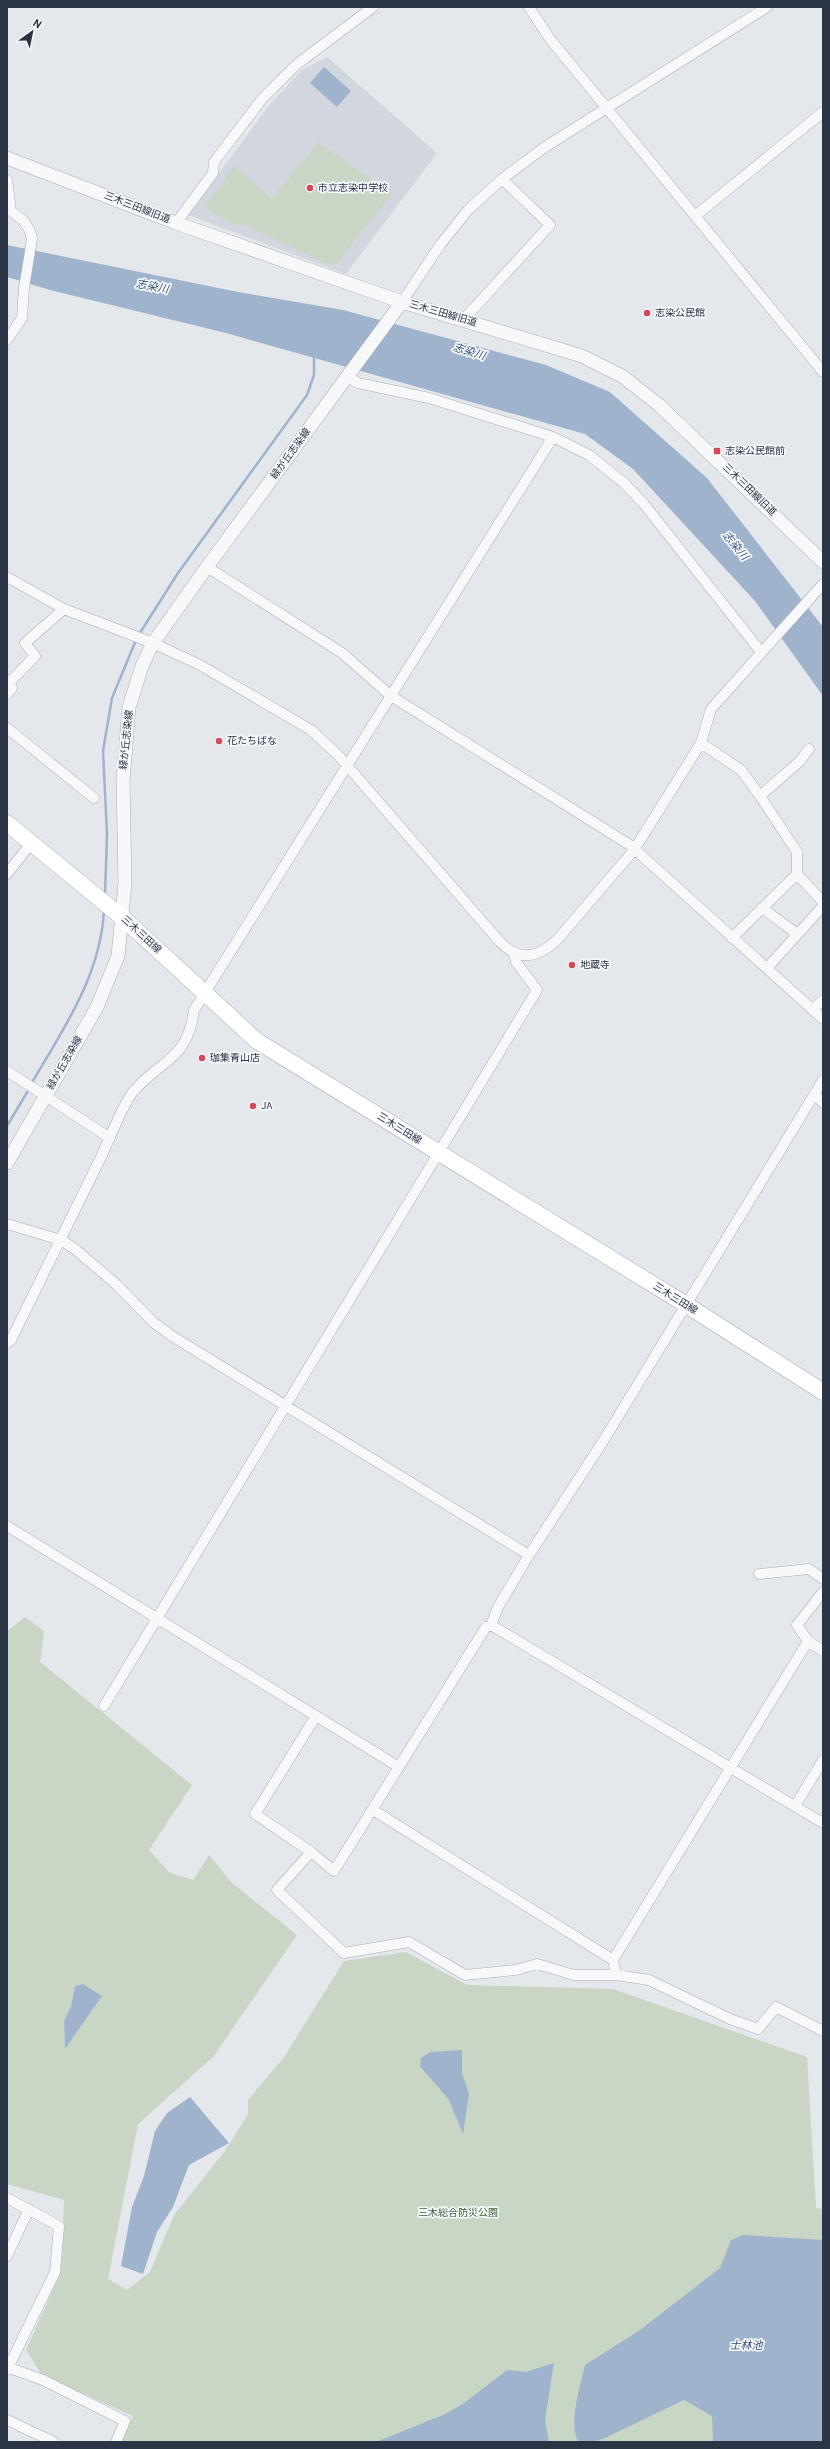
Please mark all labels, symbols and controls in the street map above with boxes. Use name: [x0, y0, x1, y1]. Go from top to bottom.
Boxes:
north arrow: [12, 12, 52, 52]
text: N: [30, 16, 44, 32]
place label: 市立志染中学校: [318, 182, 388, 195]
marker: 市立志染中学校: [305, 183, 315, 193]
street label: 三木三田線旧道: [102, 189, 172, 227]
water label: 志染川: [135, 277, 170, 297]
street label: 三木三田線旧道: [408, 298, 478, 330]
place label: 志染公民館: [655, 307, 705, 320]
marker: 志染公民館: [642, 308, 652, 318]
water label: 志染川: [451, 340, 488, 364]
street label: 緑が丘志染線: [268, 426, 314, 482]
place label: 志染公民館前: [725, 445, 785, 458]
marker: 志染公民館前: [712, 446, 722, 456]
street label: 三木三田線旧道: [719, 461, 779, 519]
water label: 志染川: [719, 529, 752, 564]
street label: 緑が丘志染線: [117, 709, 137, 771]
place label: 花たちばな: [227, 735, 277, 748]
marker: 花たちばな: [214, 736, 224, 746]
street label: 三木三田線: [118, 913, 164, 957]
place label: 地蔵寺: [580, 959, 610, 972]
marker: 地蔵寺: [567, 960, 577, 970]
street label: 緑が丘志染線: [44, 1034, 86, 1092]
place label: 珈集青山店: [210, 1052, 260, 1065]
marker: 珈集青山店: [197, 1053, 207, 1063]
place label: JA: [261, 1100, 273, 1113]
marker: JA: [248, 1101, 258, 1111]
street label: 三木三田線: [374, 1110, 424, 1148]
street label: 三木三田線: [650, 1280, 700, 1318]
park label: 三木総合防災公園: [418, 2207, 498, 2220]
water label: 士林池: [730, 2339, 763, 2353]

